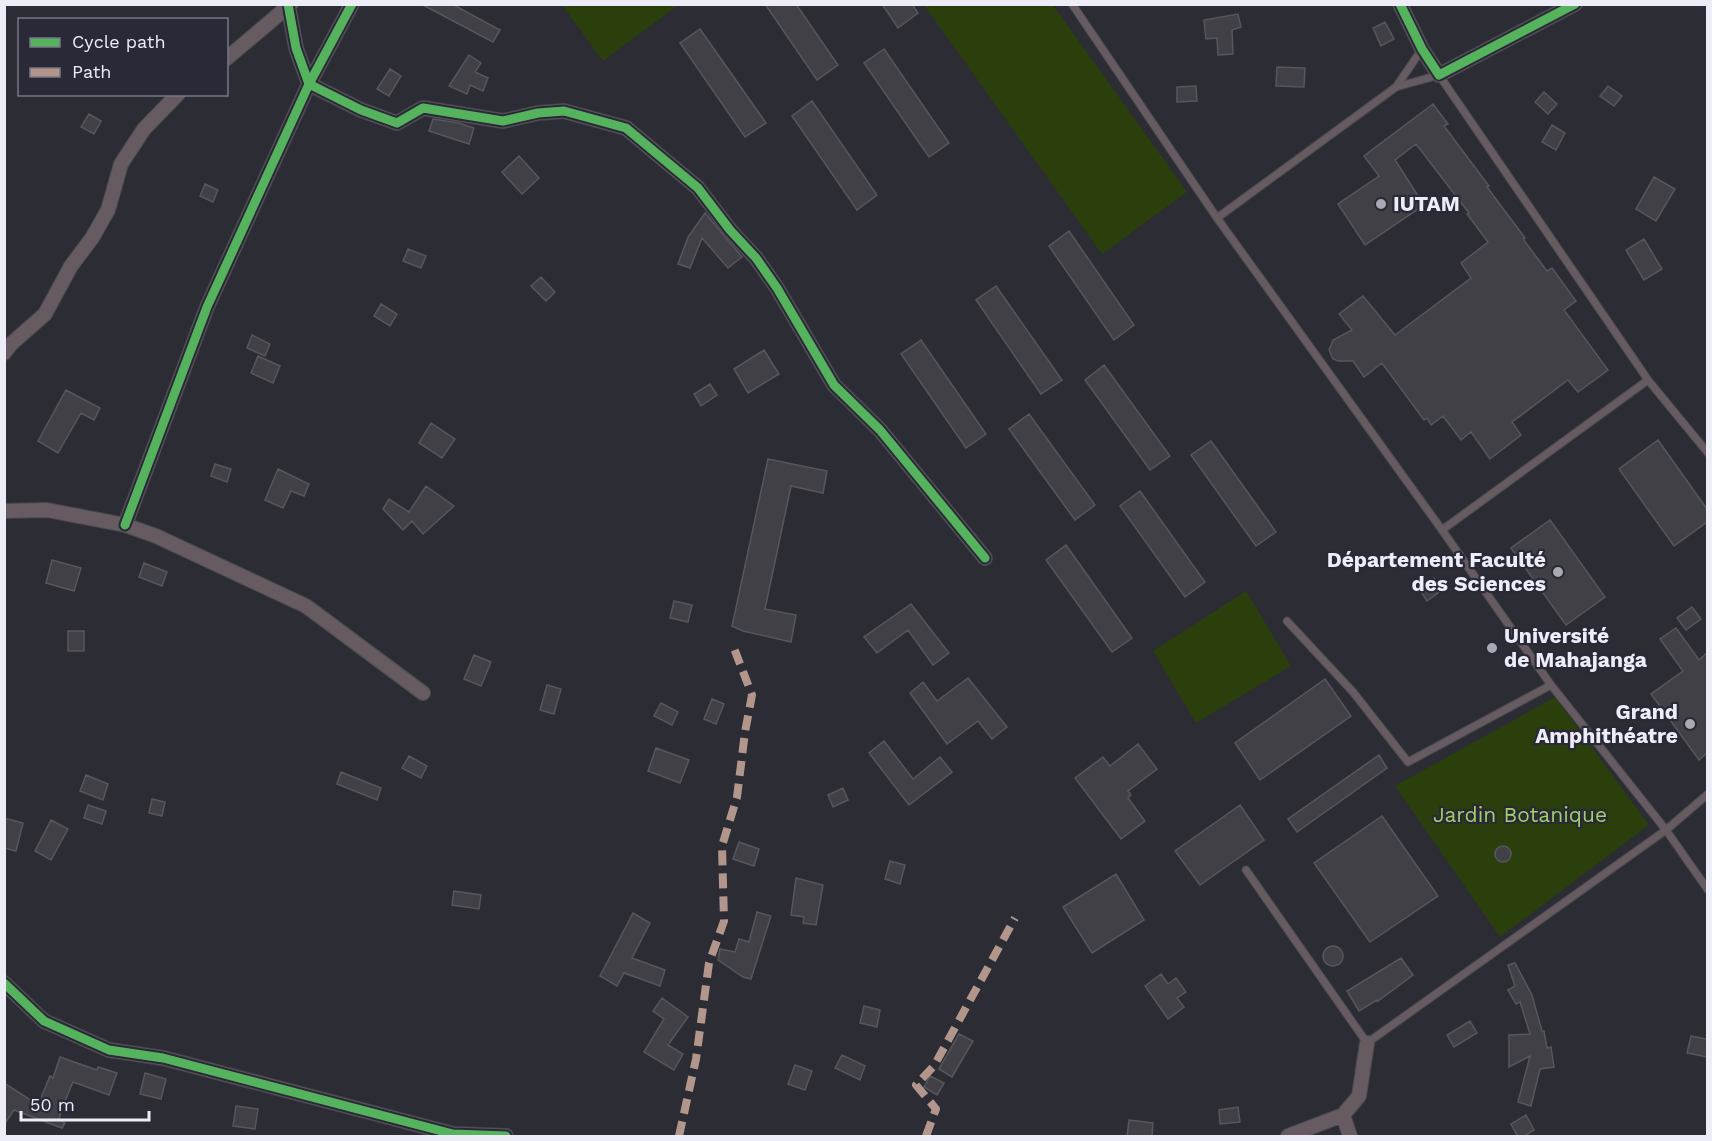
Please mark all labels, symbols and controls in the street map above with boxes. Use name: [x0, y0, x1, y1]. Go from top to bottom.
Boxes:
legend: [18, 18, 228, 96]
text: Cycle path: [72, 31, 166, 52]
text: Path: [72, 61, 112, 82]
place label: IUTAM: [1393, 191, 1460, 216]
marker: IUTAM: [1374, 197, 1388, 211]
place label: Département Faculté des Sciences: [1327, 547, 1546, 596]
marker: Département Faculté des Sciences: [1551, 565, 1565, 579]
place label: Université de Mahajanga: [1504, 623, 1648, 672]
marker: Université de Mahajanga: [1485, 641, 1499, 655]
place label: Grand Amphithéatre: [1535, 699, 1678, 748]
marker: Grand Amphithéatre: [1683, 717, 1697, 731]
park label: Jardin Botanique: [1433, 802, 1607, 827]
scale bar: [21, 1084, 148, 1122]
text: 50 m: [30, 1094, 75, 1115]

